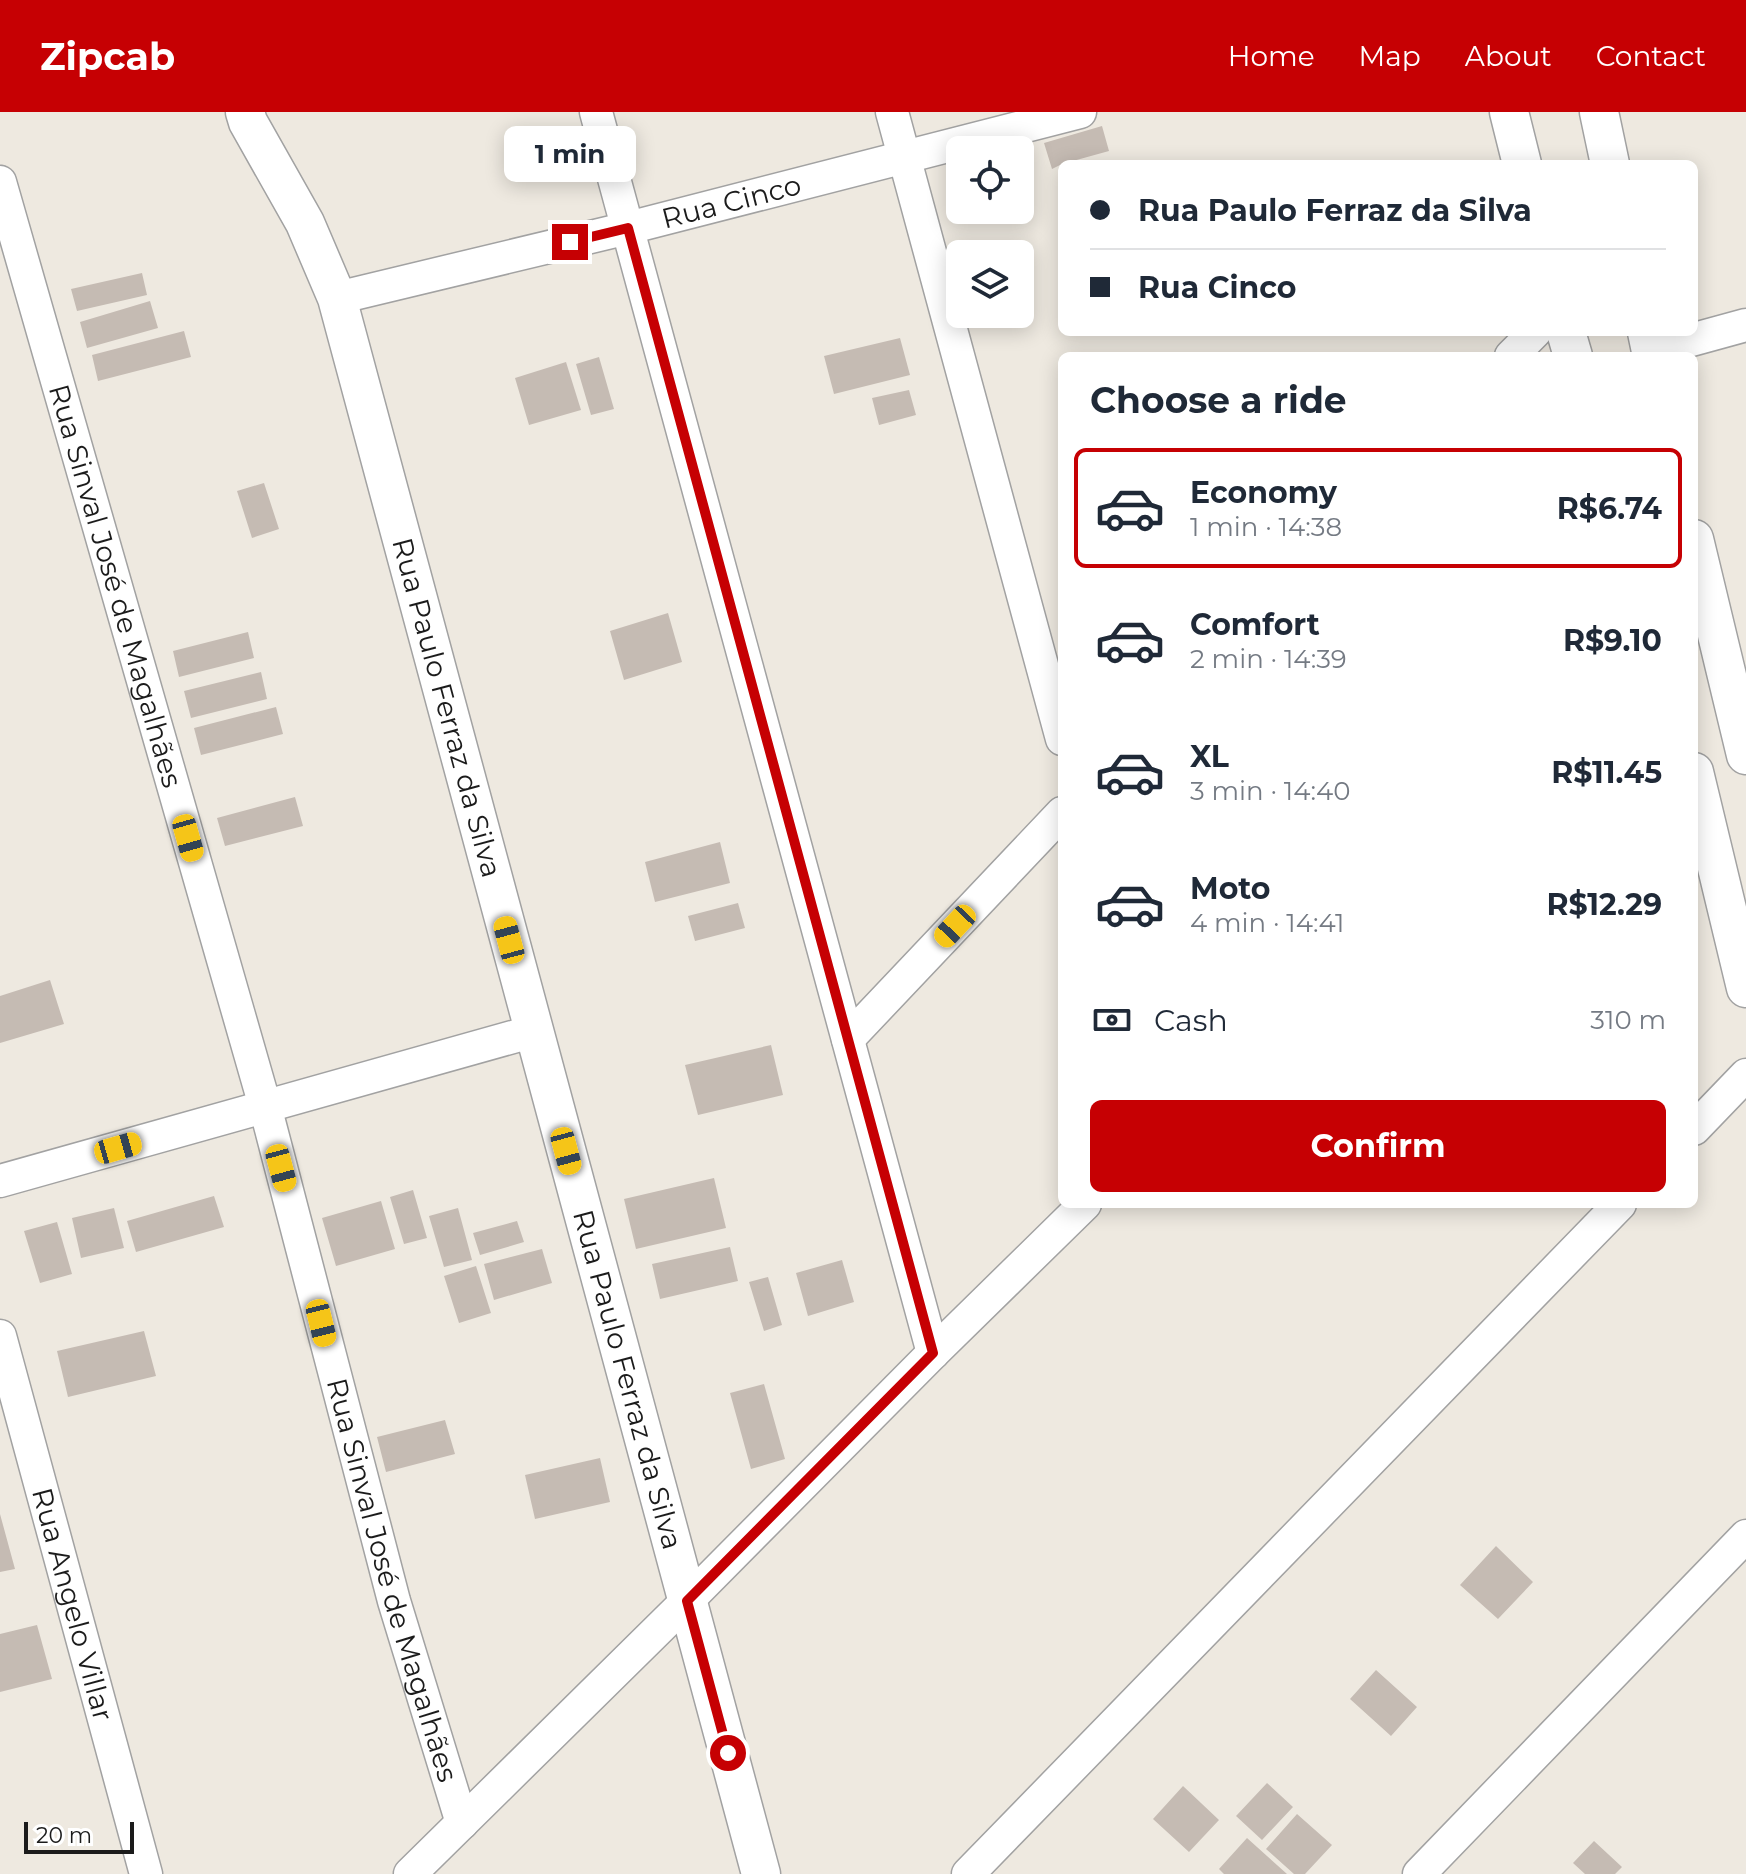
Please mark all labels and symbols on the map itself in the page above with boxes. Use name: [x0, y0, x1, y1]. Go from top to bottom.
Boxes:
callout: 1 min: [504, 126, 636, 182]
street label: Rua Cinco: [658, 167, 805, 236]
route end: [552, 224, 588, 260]
street label: Rua Sinval José de Magalhães: [42, 380, 190, 791]
street label: Rua Paulo Ferraz da Silva: [385, 534, 509, 881]
car: [170, 812, 206, 864]
car: [930, 900, 980, 952]
car: [491, 914, 527, 966]
car: [548, 1125, 584, 1177]
car: [92, 1130, 144, 1166]
car: [263, 1142, 299, 1194]
street label: Rua Paulo Ferraz da Silva: [566, 1206, 690, 1553]
car: [304, 1297, 338, 1349]
street label: Rua Sinval José de Magalhães: [320, 1374, 465, 1786]
street label: Rua Angelo Villar: [25, 1484, 121, 1725]
route start: [710, 1735, 746, 1771]
scale bar: [24, 1818, 134, 1854]

